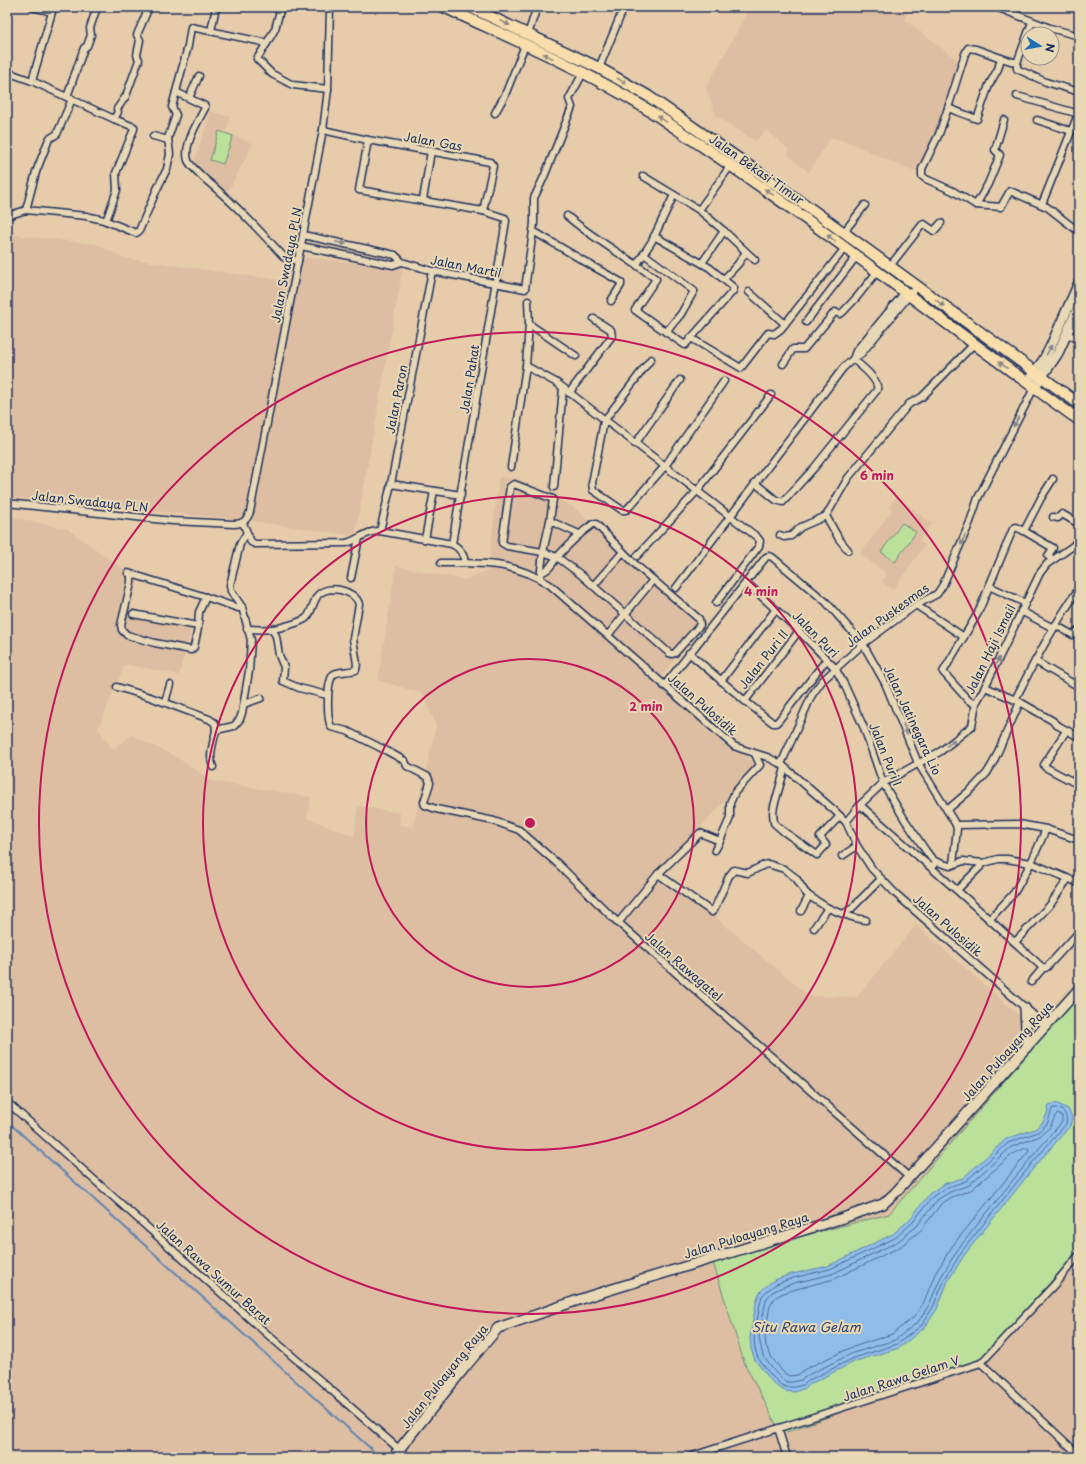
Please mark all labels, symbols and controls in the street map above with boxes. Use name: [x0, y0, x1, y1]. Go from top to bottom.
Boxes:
one-way arrow: [500, 20, 511, 26]
north arrow: [1020, 26, 1060, 66]
text: N: [1041, 42, 1059, 54]
one-way arrow: [542, 53, 554, 59]
one-way arrow: [616, 77, 628, 84]
one-way arrow: [657, 115, 667, 123]
street label: Jalan Gas: [402, 127, 464, 155]
street label: Jalan Bekasi Timur: [706, 130, 808, 209]
one-way arrow: [764, 188, 774, 196]
street label: Jalan Swadaya PLN: [266, 206, 306, 324]
one-way arrow: [825, 233, 836, 242]
one-way arrow: [335, 240, 347, 246]
street label: Jalan Martil: [429, 250, 503, 282]
one-way arrow: [935, 299, 945, 307]
street label: Jalan Pahat: [455, 343, 483, 415]
one-way arrow: [1045, 344, 1052, 356]
one-way arrow: [998, 361, 1008, 369]
street label: Jalan Paron: [381, 363, 411, 435]
one-way arrow: [1013, 416, 1019, 428]
text: 6 min: [860, 466, 894, 484]
street label: Jalan Swadaya PLN: [31, 486, 149, 516]
one-way arrow: [959, 535, 965, 547]
street label: Jalan Puskesmas: [842, 578, 933, 651]
text: 4 min: [744, 582, 778, 600]
street label: Jalan Haji Ismail: [960, 601, 1020, 697]
street label: Jalan Puri: [789, 607, 843, 661]
street label: Jalan Puri II: [734, 625, 792, 693]
one-way arrow: [994, 657, 1000, 668]
street label: Jalan Jatinegara Lio: [880, 662, 946, 778]
street label: Jalan Pulosidik: [664, 669, 742, 739]
text: 2 min: [629, 697, 663, 715]
street label: Jalan Puri I: [865, 720, 907, 788]
one-way arrow: [902, 724, 908, 736]
one-way arrow: [946, 738, 957, 747]
centre of rings: [523, 816, 537, 830]
street label: Jalan Pulosidik: [909, 890, 987, 960]
street label: Jalan Rawagatel: [641, 927, 727, 1005]
street label: Jalan Puloayang Raya: [957, 997, 1057, 1105]
street label: Jalan Puloayang Raya: [681, 1207, 811, 1263]
street label: Jalan Rawa Sumur Barat: [153, 1216, 275, 1329]
water label: Situ Rawa Gelam: [751, 1317, 862, 1336]
street label: Jalan Puloayang Raya: [396, 1320, 492, 1432]
street label: Jalan Rawa Gelam V: [840, 1350, 962, 1405]

